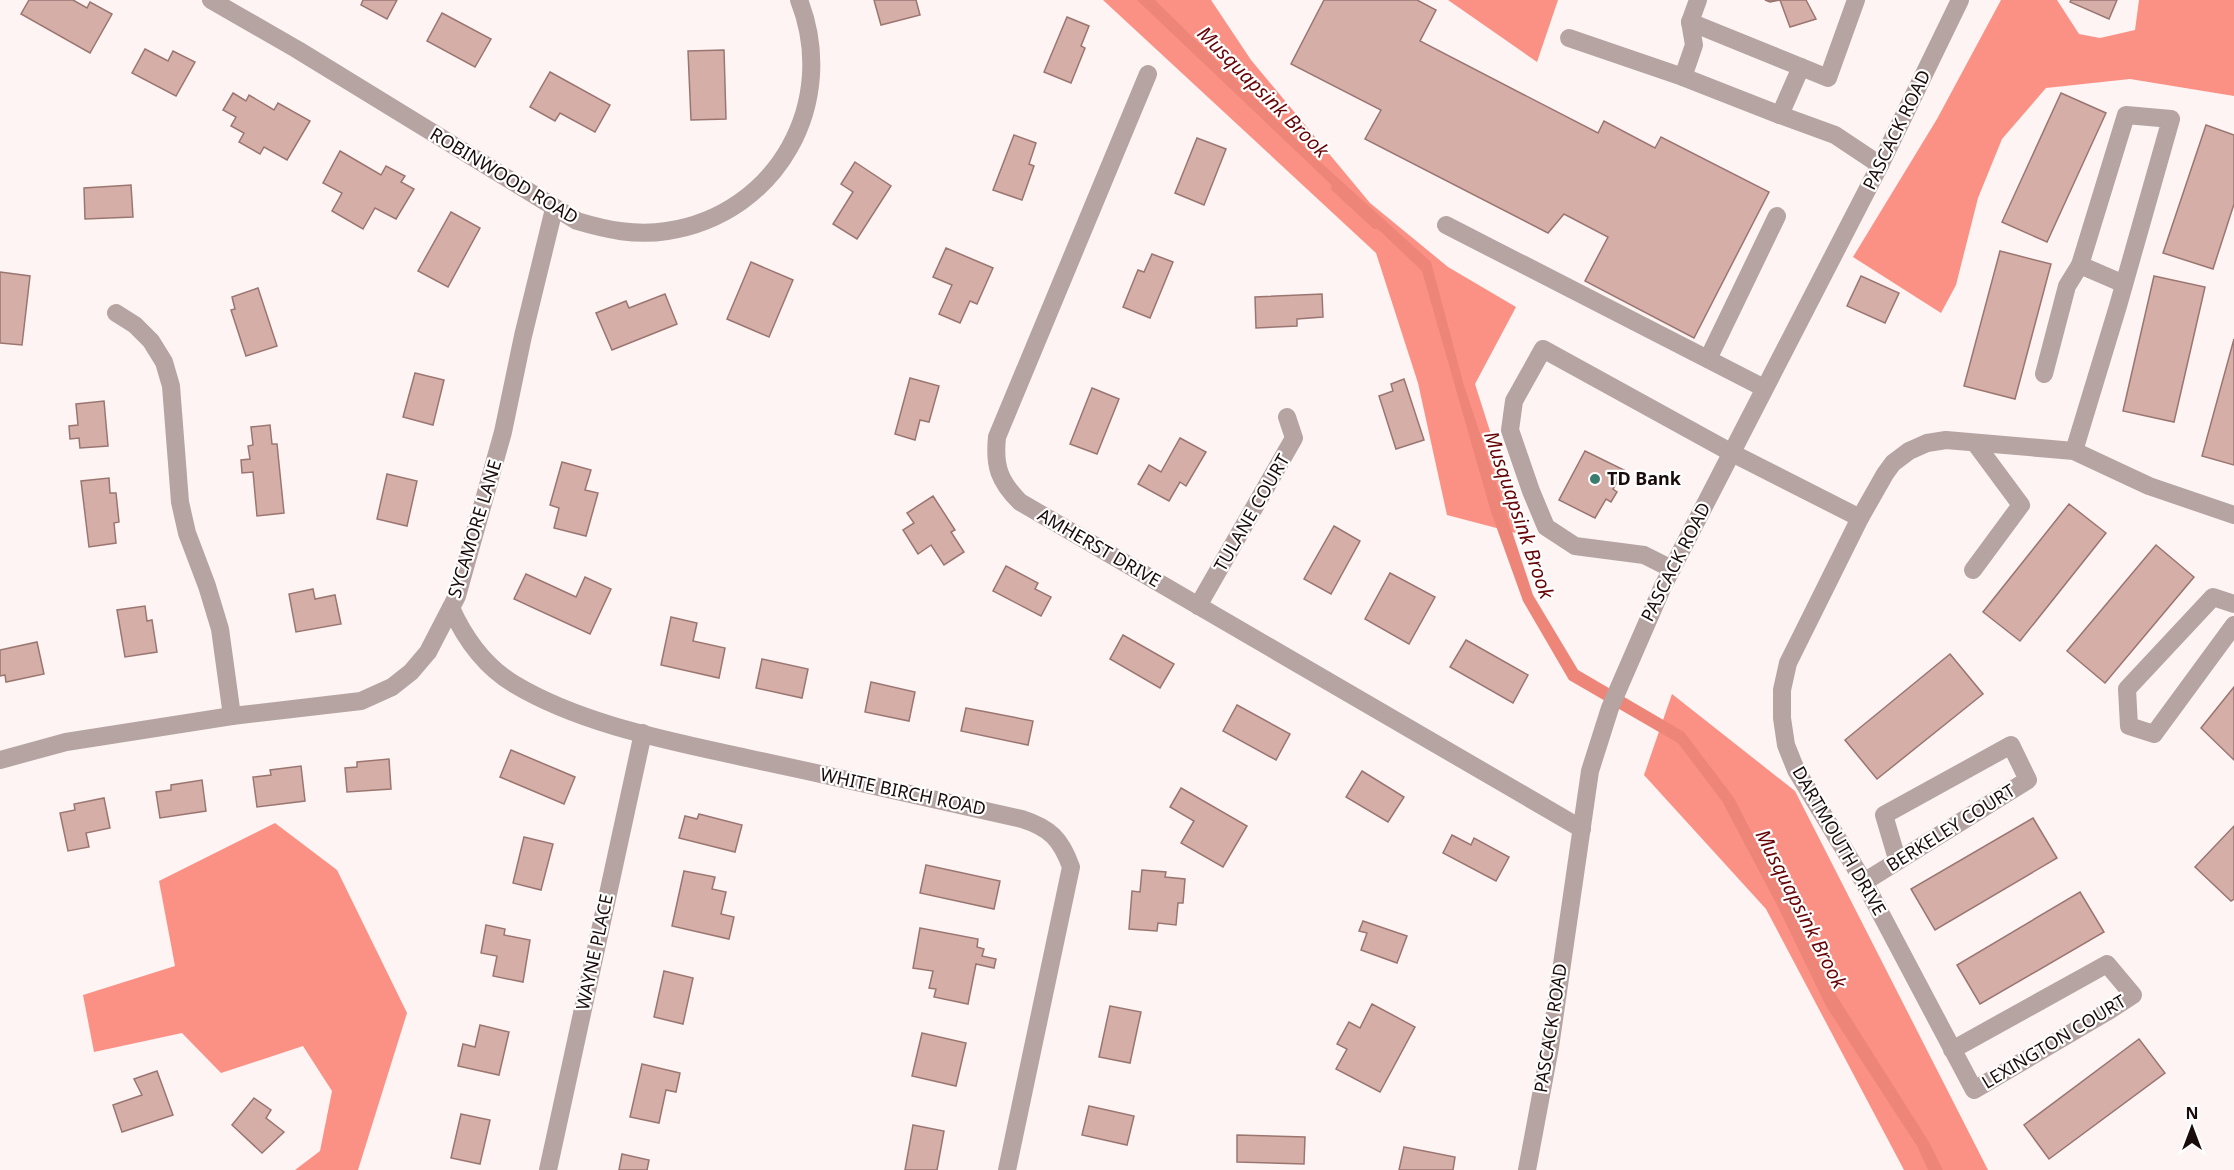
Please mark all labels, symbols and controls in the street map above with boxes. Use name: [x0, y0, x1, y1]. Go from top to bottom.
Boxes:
water label: Musquapsink Brook: [1192, 20, 1336, 164]
street label: PASCACK ROAD: [1857, 66, 1936, 194]
street label: ROBINWOOD ROAD: [426, 121, 583, 229]
water label: Musquapsink Brook: [1478, 427, 1561, 603]
street label: TULANE COURT: [1208, 449, 1295, 576]
street label: SYCAMORE LANE: [442, 457, 506, 601]
place label: TD Bank: [1607, 466, 1682, 490]
marker: TD Bank: [1588, 472, 1602, 486]
street label: PASCACK ROAD: [1635, 498, 1715, 625]
street label: AMHERST DRIVE: [1034, 502, 1165, 592]
street label: WHITE BIRCH ROAD: [818, 762, 988, 820]
street label: DARTMOUTH DRIVE: [1787, 762, 1892, 919]
street label: BERKELEY COURT: [1881, 778, 2020, 876]
water label: Musquapsink Brook: [1750, 824, 1854, 994]
street label: WAYNE PLACE: [570, 892, 618, 1012]
street label: PASCACK ROAD: [1528, 961, 1572, 1094]
street label: LEXINGTON COURT: [1977, 989, 2130, 1094]
north arrow: [2162, 1098, 2222, 1158]
text: N: [2185, 1102, 2199, 1124]

